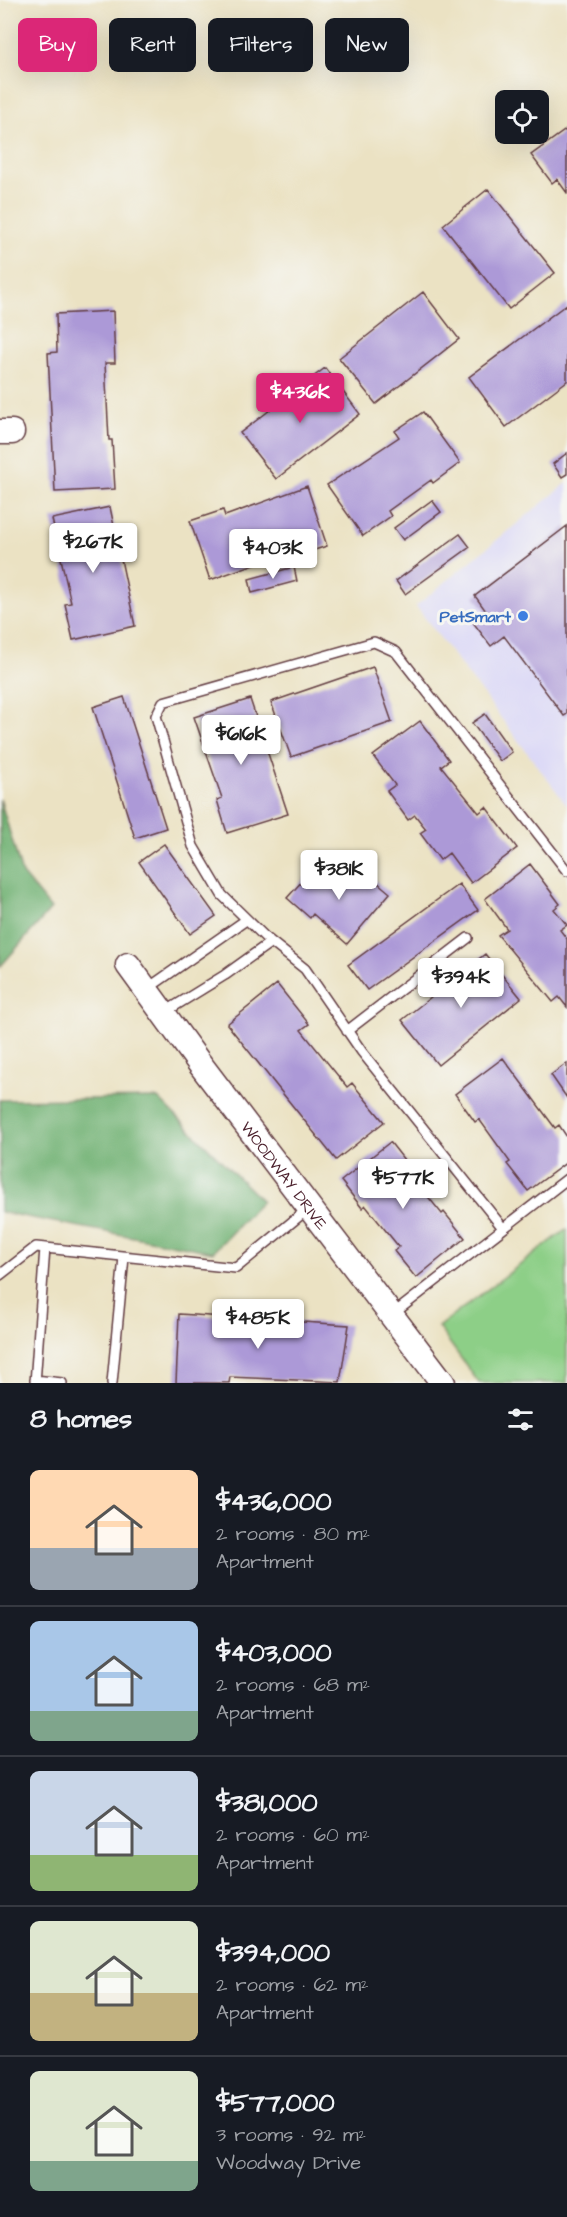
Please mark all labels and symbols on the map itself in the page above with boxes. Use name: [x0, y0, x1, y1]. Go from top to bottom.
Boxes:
pin: $436K: [258, 373, 342, 424]
pin: $267K: [51, 523, 135, 574]
pin: $403K: [231, 529, 315, 580]
place label: PetSmart: [440, 606, 512, 628]
marker: PetSmart: [516, 609, 530, 623]
pin: $616K: [199, 715, 283, 766]
pin: $381K: [297, 850, 381, 901]
pin: $394K: [419, 958, 503, 1009]
street label: WOODWAY DRIVE: [235, 1117, 332, 1235]
pin: $577K: [361, 1159, 445, 1210]
pin: $485K: [216, 1299, 300, 1350]

